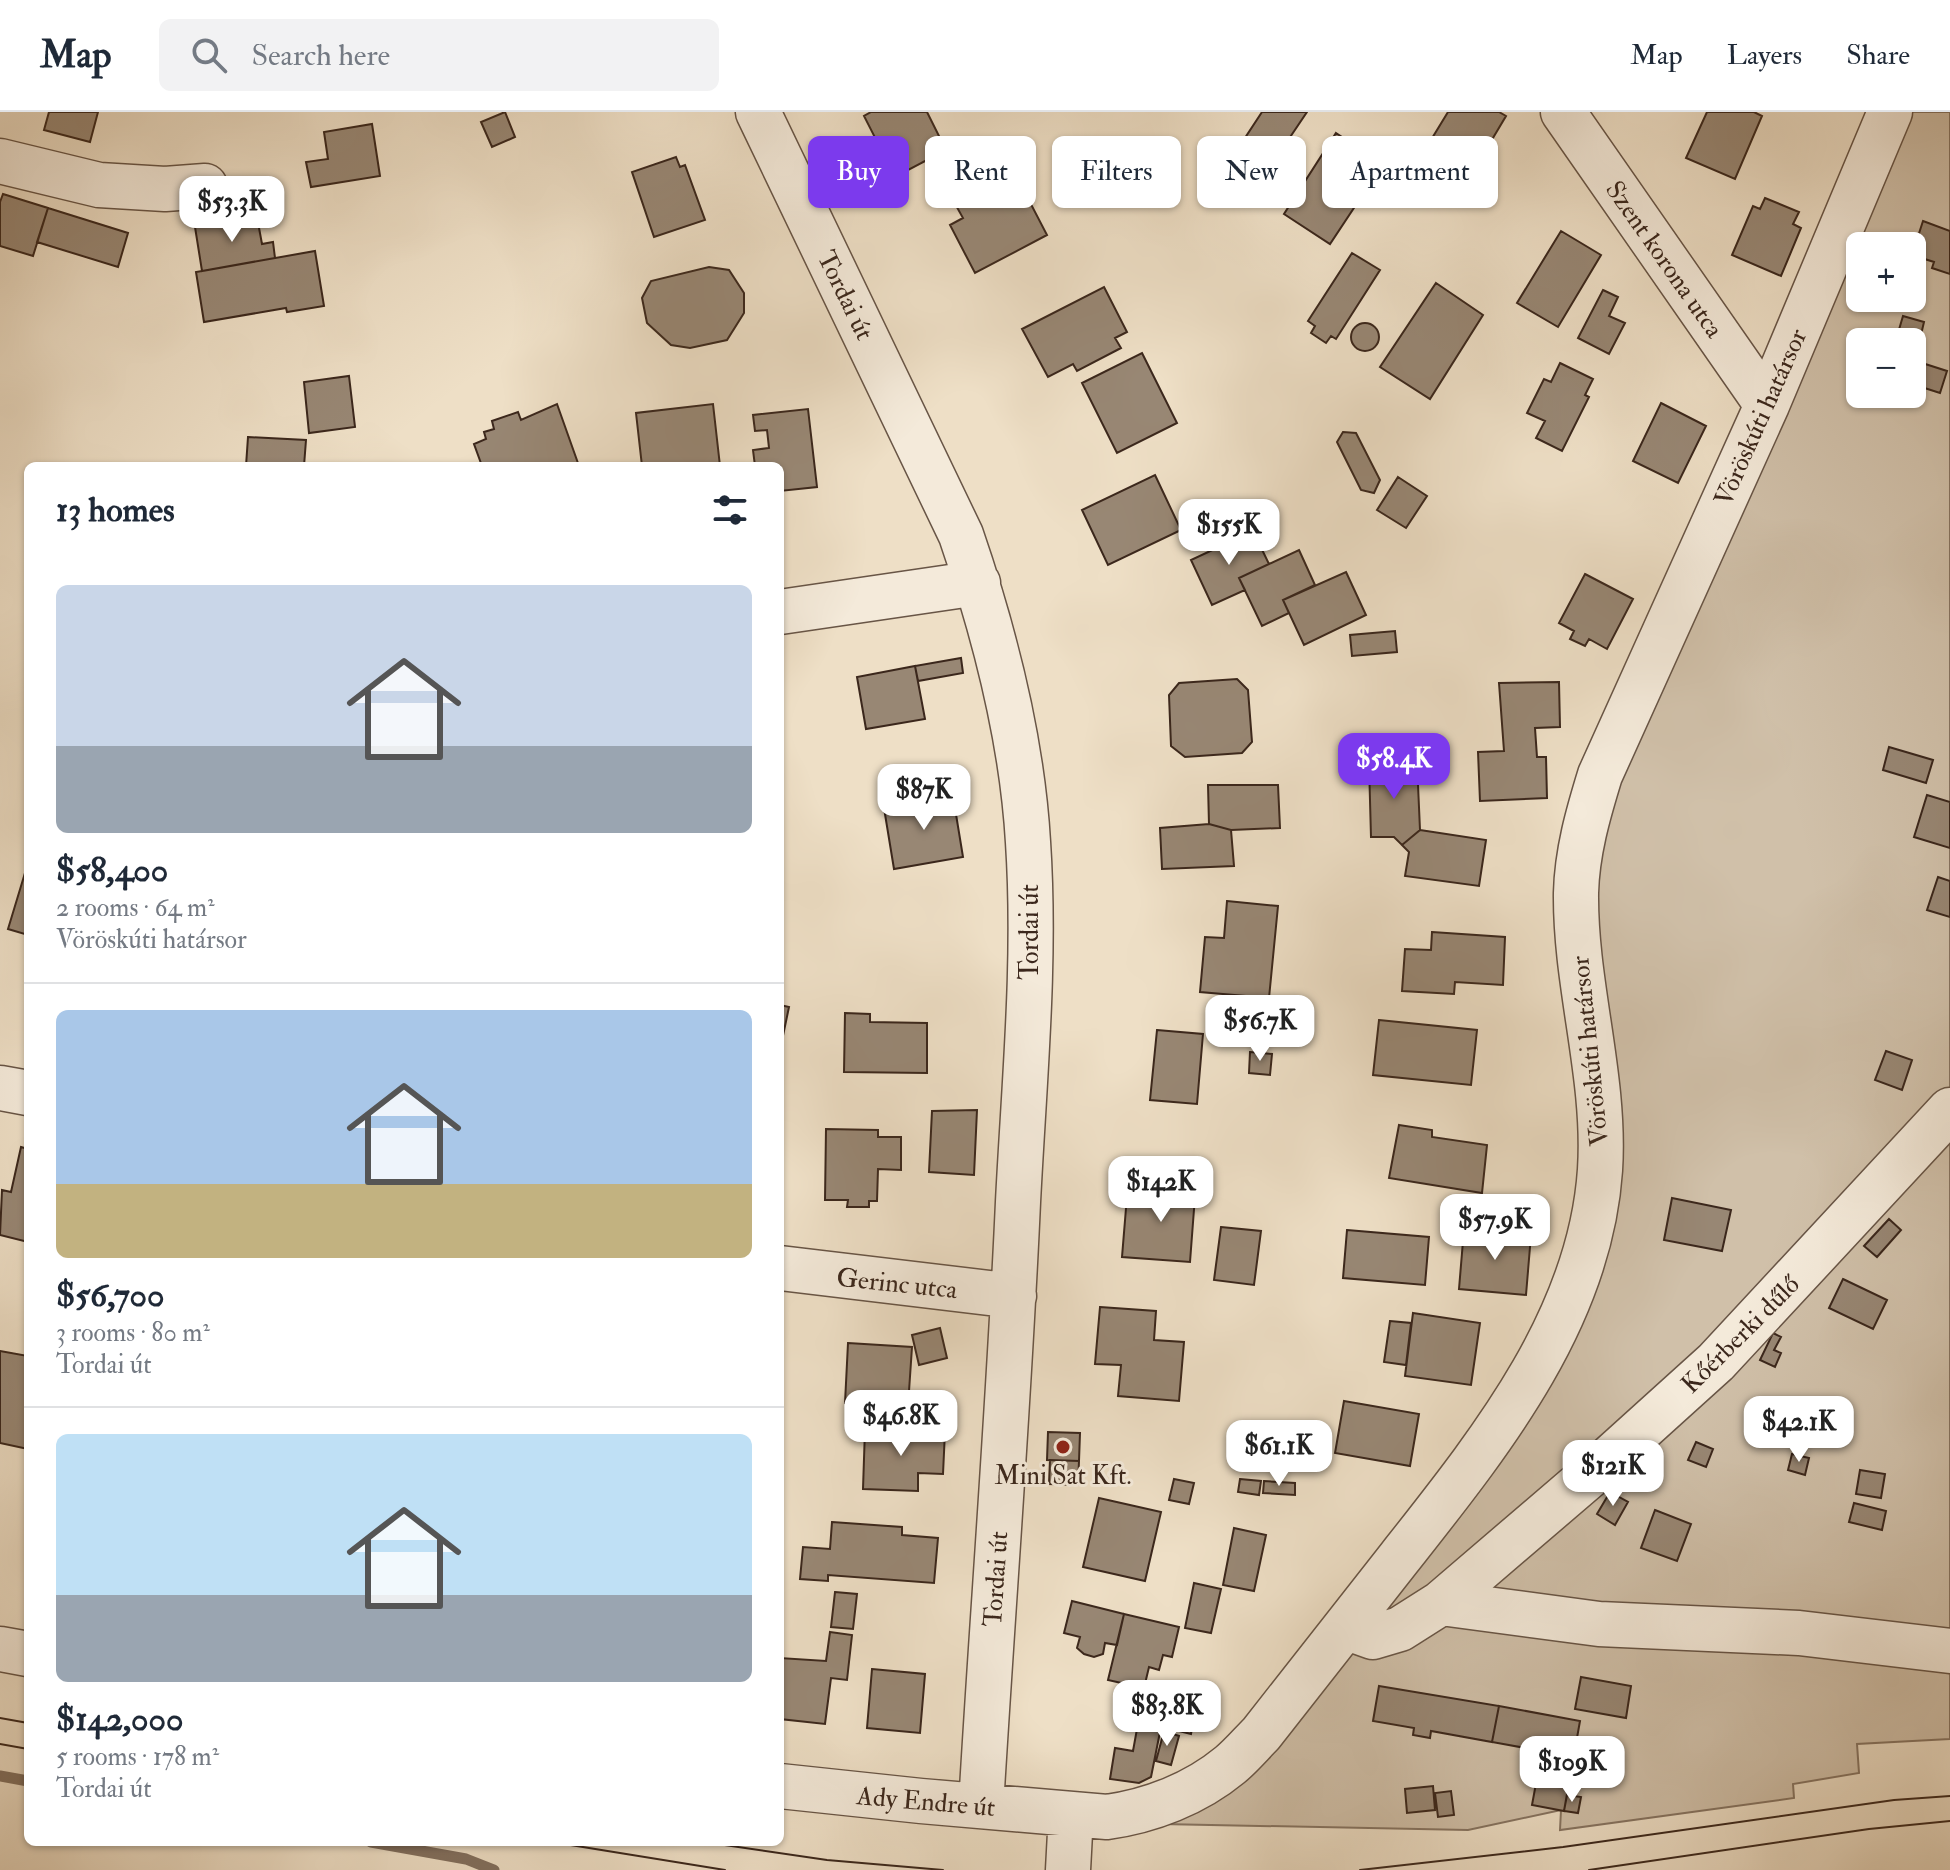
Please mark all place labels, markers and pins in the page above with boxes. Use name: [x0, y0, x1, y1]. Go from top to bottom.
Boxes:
pin: $53.3K: [167, 176, 297, 244]
pin: $155K: [1173, 499, 1285, 567]
pin: $58.4K: [1329, 733, 1459, 801]
pin: $87K: [877, 764, 971, 832]
pin: $56.7K: [1195, 995, 1325, 1063]
pin: $142K: [1105, 1156, 1217, 1224]
pin: $57.9K: [1430, 1194, 1560, 1262]
pin: $46.8K: [836, 1390, 966, 1458]
pin: $42.1K: [1734, 1396, 1864, 1464]
pin: $61.1K: [1214, 1420, 1344, 1488]
marker: Mini Sat Kft.: [1054, 1438, 1072, 1456]
pin: $121K: [1557, 1440, 1669, 1508]
place label: Mini Sat Kft.: [995, 1460, 1132, 1492]
pin: $83.8K: [1102, 1680, 1232, 1748]
pin: $109K: [1516, 1736, 1628, 1804]

